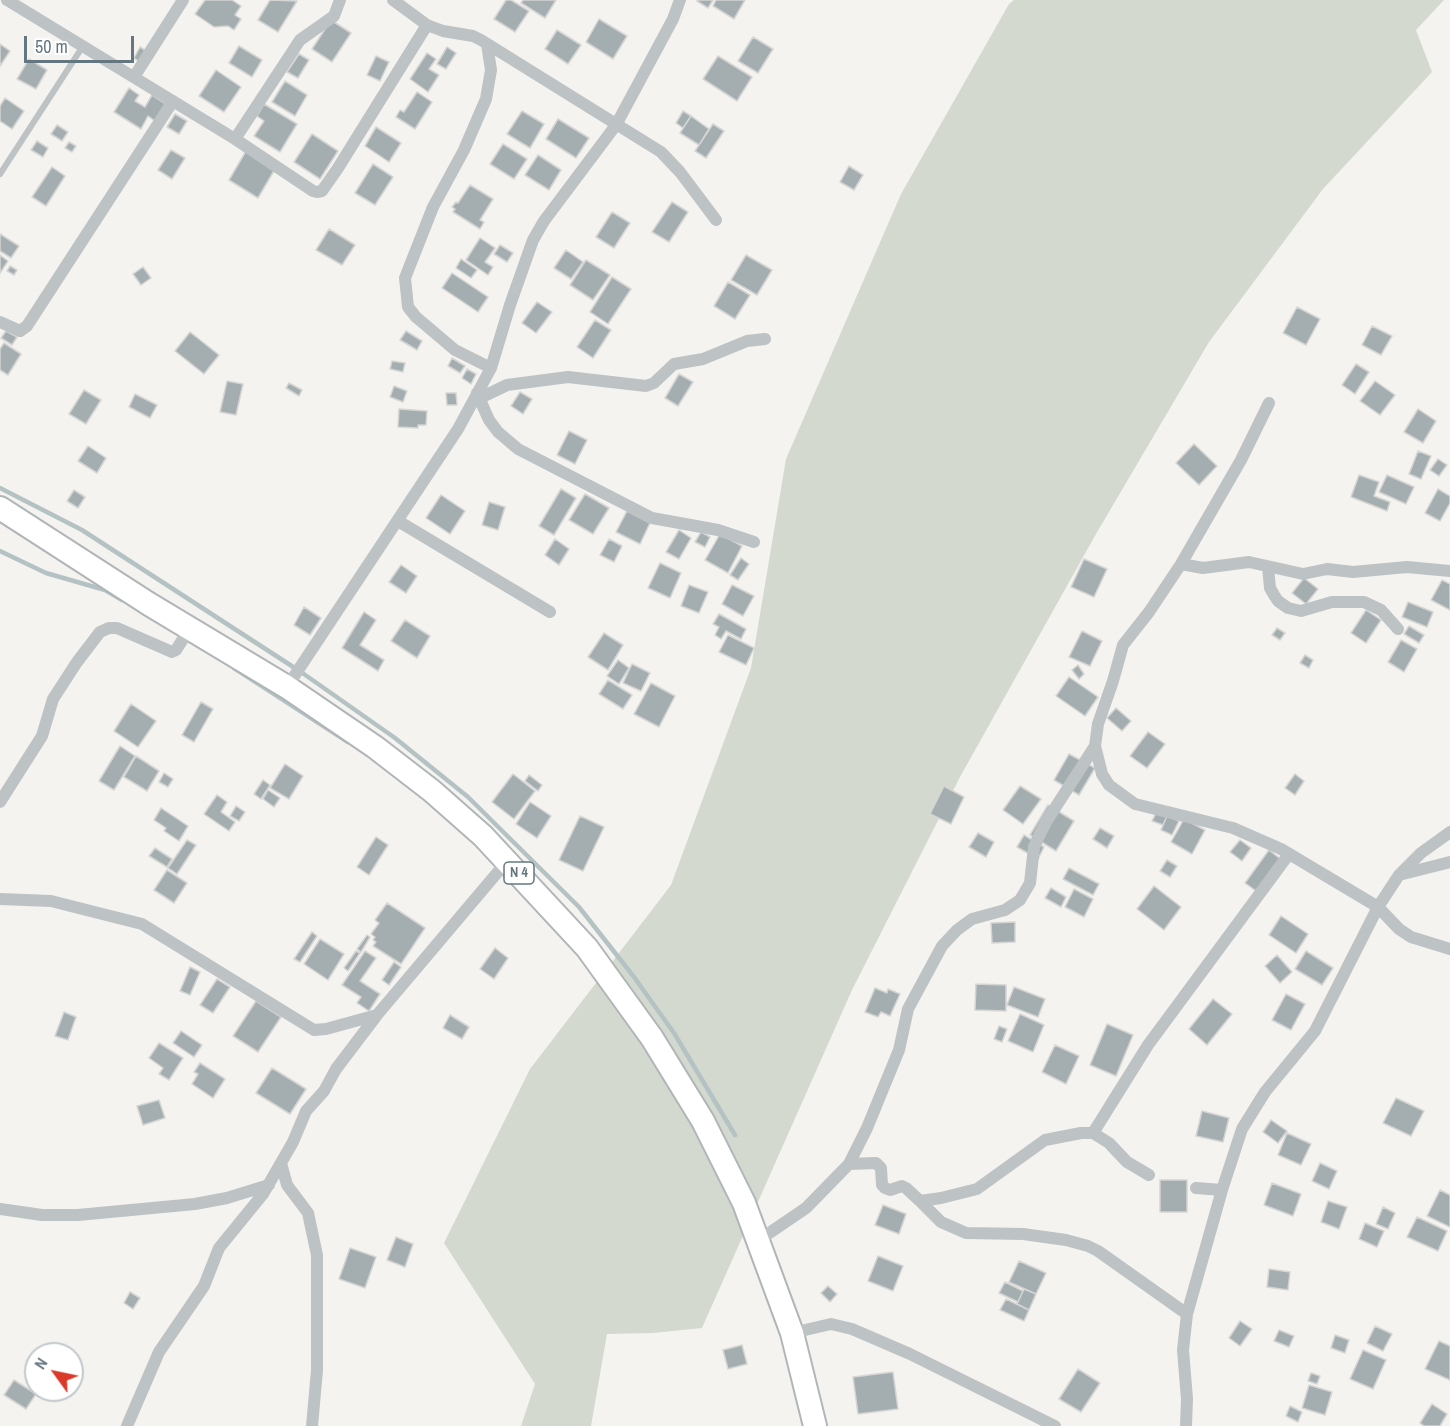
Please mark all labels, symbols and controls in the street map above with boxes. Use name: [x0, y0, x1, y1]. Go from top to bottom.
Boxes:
scale bar: [27, 24, 136, 62]
text: 50 m: [35, 34, 68, 59]
road number: N 4: [504, 862, 534, 884]
north arrow: [24, 1342, 84, 1402]
text: N: [29, 1353, 52, 1373]

